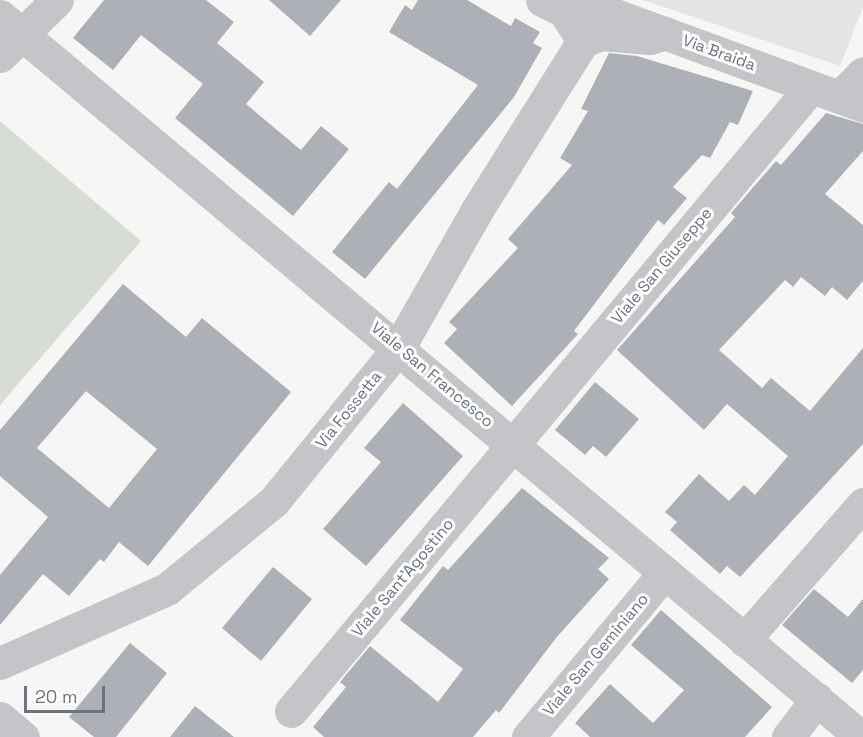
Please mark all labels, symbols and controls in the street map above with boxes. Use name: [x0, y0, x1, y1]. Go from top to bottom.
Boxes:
street label: Via Braida: [680, 31, 758, 75]
street label: Viale San Giuseppe: [608, 204, 716, 328]
street label: Viale San Francesco: [367, 318, 497, 432]
street label: Via Fossetta: [312, 368, 386, 452]
street label: Viale Sant'Agostino: [348, 515, 458, 641]
street label: Viale San Geminiano: [539, 590, 653, 720]
scale bar: [27, 674, 108, 712]
text: 20 m: [35, 685, 78, 708]

